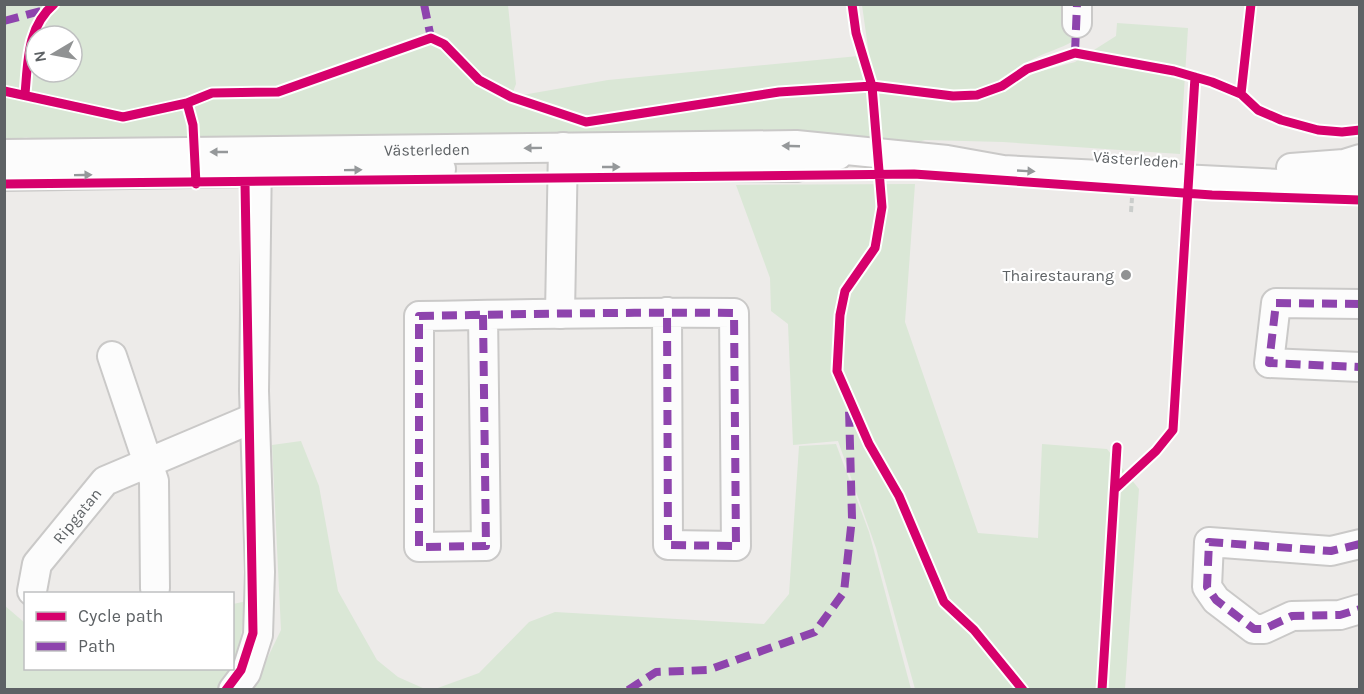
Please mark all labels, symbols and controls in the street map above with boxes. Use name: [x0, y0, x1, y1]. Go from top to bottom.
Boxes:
north arrow: [24, 24, 84, 84]
text: N: [29, 49, 50, 64]
street label: Västerleden: [384, 140, 470, 160]
one-way arrow: [782, 141, 801, 150]
one-way arrow: [524, 143, 543, 153]
one-way arrow: [209, 147, 228, 156]
street label: Västerleden: [1093, 147, 1179, 172]
one-way arrow: [601, 162, 620, 172]
one-way arrow: [343, 166, 362, 175]
one-way arrow: [1016, 167, 1035, 176]
one-way arrow: [73, 170, 92, 180]
place label: Thairestaurang: [1003, 266, 1114, 285]
marker: Thairestaurang: [1119, 268, 1133, 282]
street label: Ripgatan: [49, 484, 105, 548]
legend: [24, 592, 234, 670]
text: Cycle path: [78, 605, 163, 627]
text: Path: [78, 635, 116, 657]

